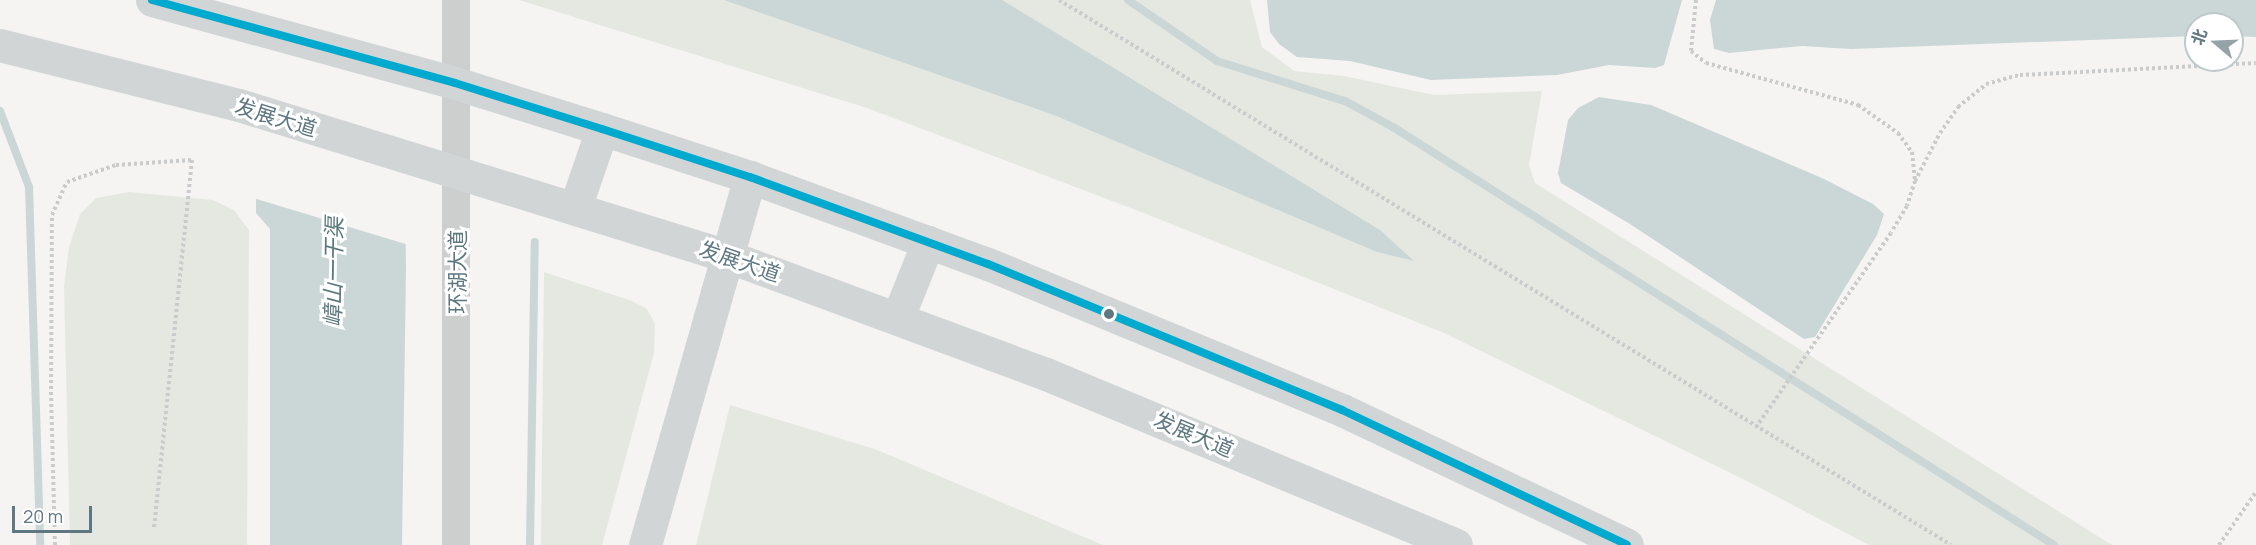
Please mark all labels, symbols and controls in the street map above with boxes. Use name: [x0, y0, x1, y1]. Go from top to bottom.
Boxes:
north arrow: [2184, 12, 2244, 72]
text: 北: [2186, 26, 2212, 48]
street label: 发展大道: [232, 93, 320, 141]
water label: 嶂山一干渠: [320, 217, 348, 327]
street label: 环湖大道: [444, 230, 470, 314]
street label: 发展大道: [696, 235, 784, 287]
unlabelled marker: [1103, 308, 1115, 320]
street label: 发展大道: [1150, 406, 1238, 462]
scale bar: [15, 494, 94, 532]
text: 20 m: [23, 504, 63, 528]

